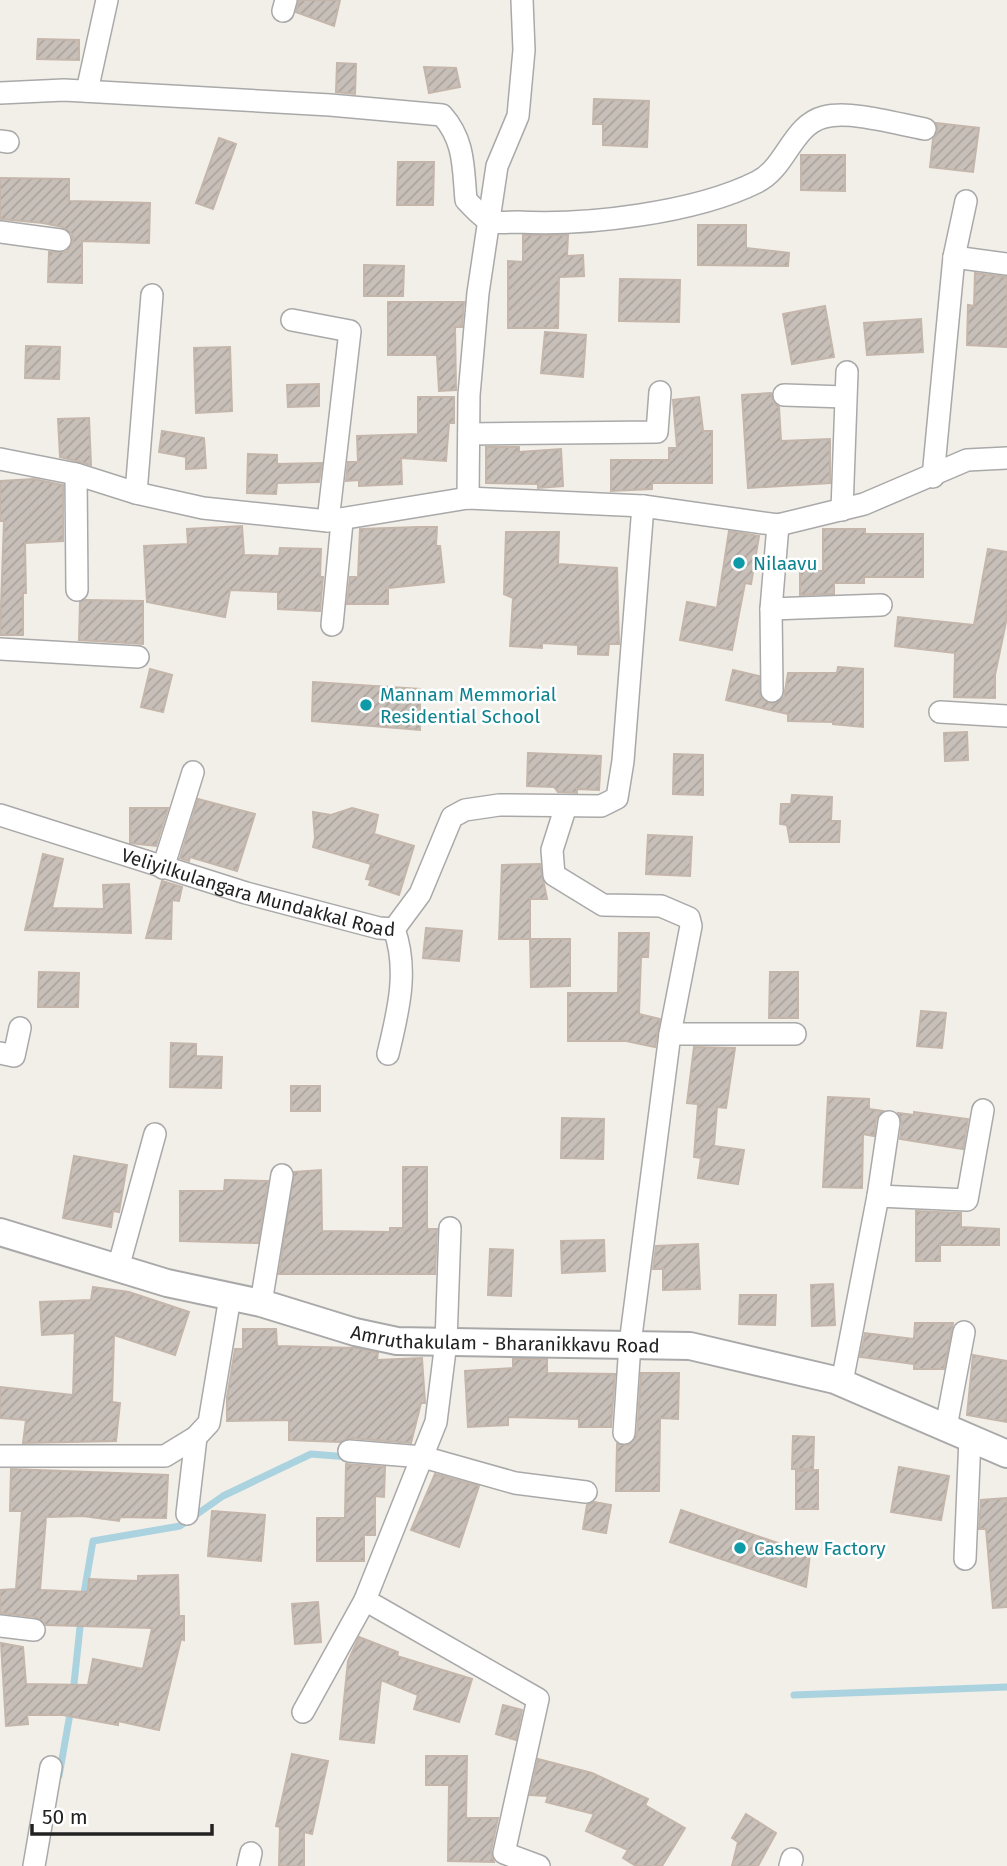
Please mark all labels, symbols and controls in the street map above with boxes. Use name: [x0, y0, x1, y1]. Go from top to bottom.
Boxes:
place label: Nilaavu: [753, 552, 818, 575]
marker: Nilaavu: [731, 555, 747, 571]
place label: Mannam Memmorial Residential School: [380, 683, 557, 728]
marker: Mannam Memmorial Residential School: [358, 697, 374, 713]
street label: Veliyilkulangara Mundakkal Road: [118, 843, 396, 941]
street label: Amruthakulam - Bharanikkavu Road: [349, 1320, 660, 1357]
place label: Cashew Factory: [754, 1537, 886, 1560]
marker: Cashew Factory: [732, 1540, 748, 1556]
scale bar: [32, 1792, 212, 1836]
text: 50 m: [42, 1804, 88, 1830]

